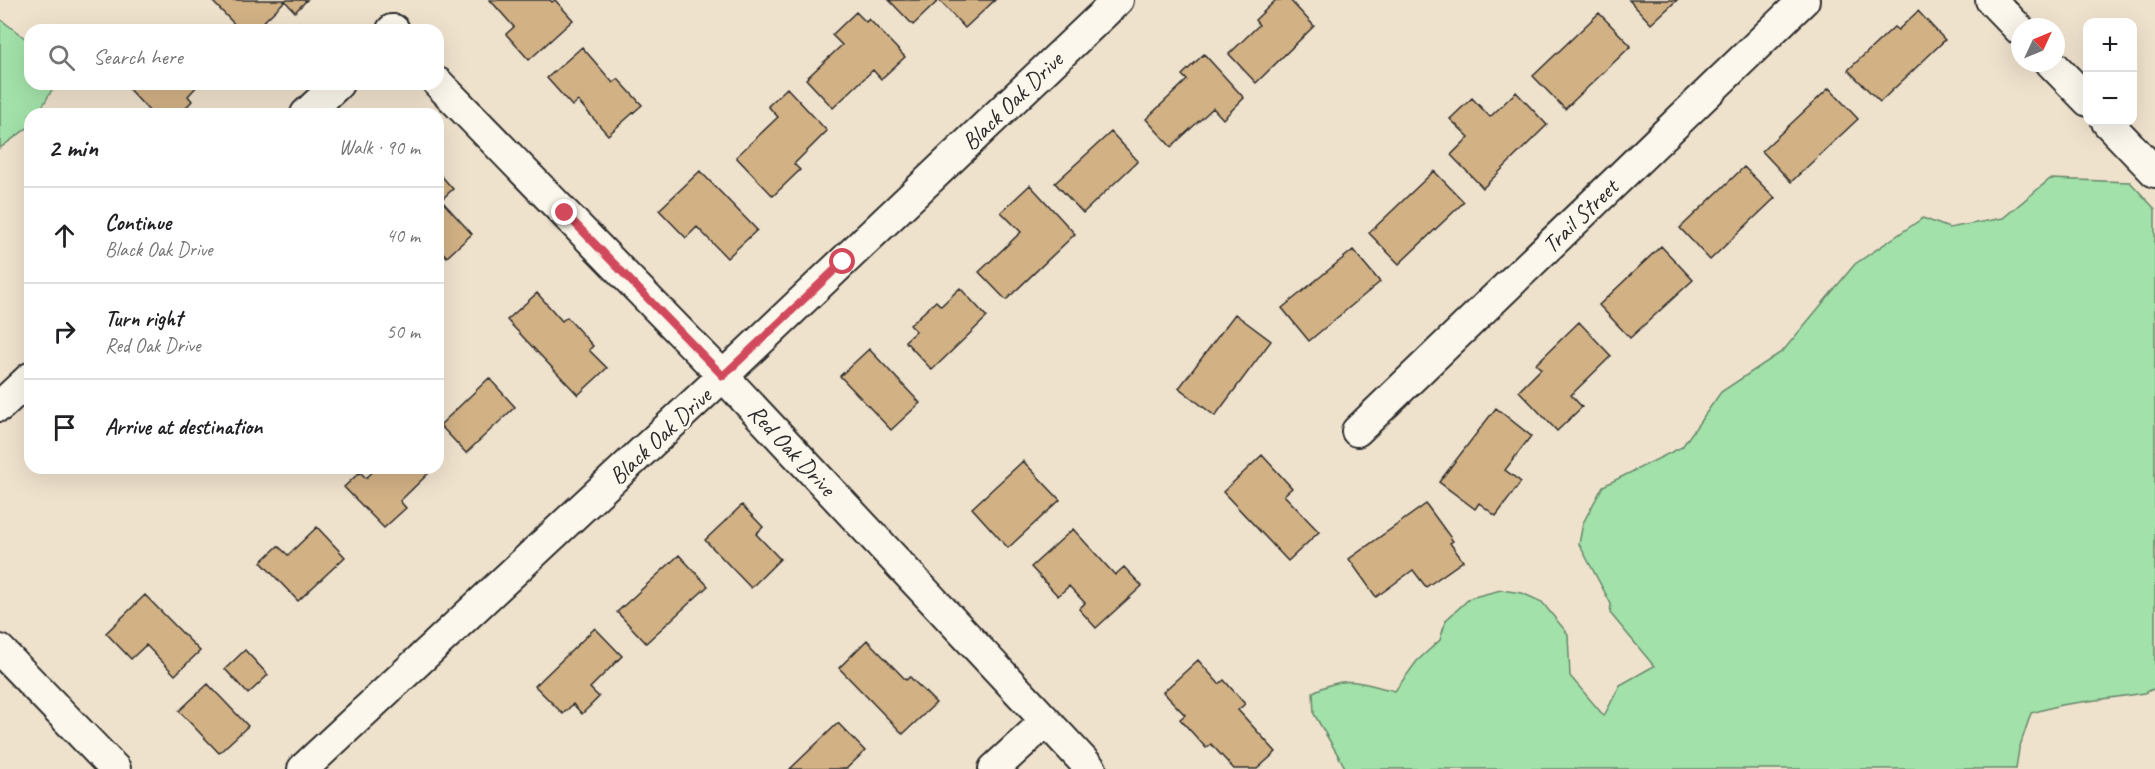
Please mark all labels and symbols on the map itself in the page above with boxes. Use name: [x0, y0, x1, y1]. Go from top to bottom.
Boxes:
north arrow: [2011, 18, 2065, 72]
street label: Black Oak Drive: [955, 44, 1070, 157]
street label: Trail Street: [1536, 171, 1626, 260]
route end: [551, 199, 577, 225]
route start: [829, 248, 855, 274]
street label: Black Oak Drive: [603, 380, 719, 491]
street label: Red Oak Drive: [742, 398, 844, 504]

